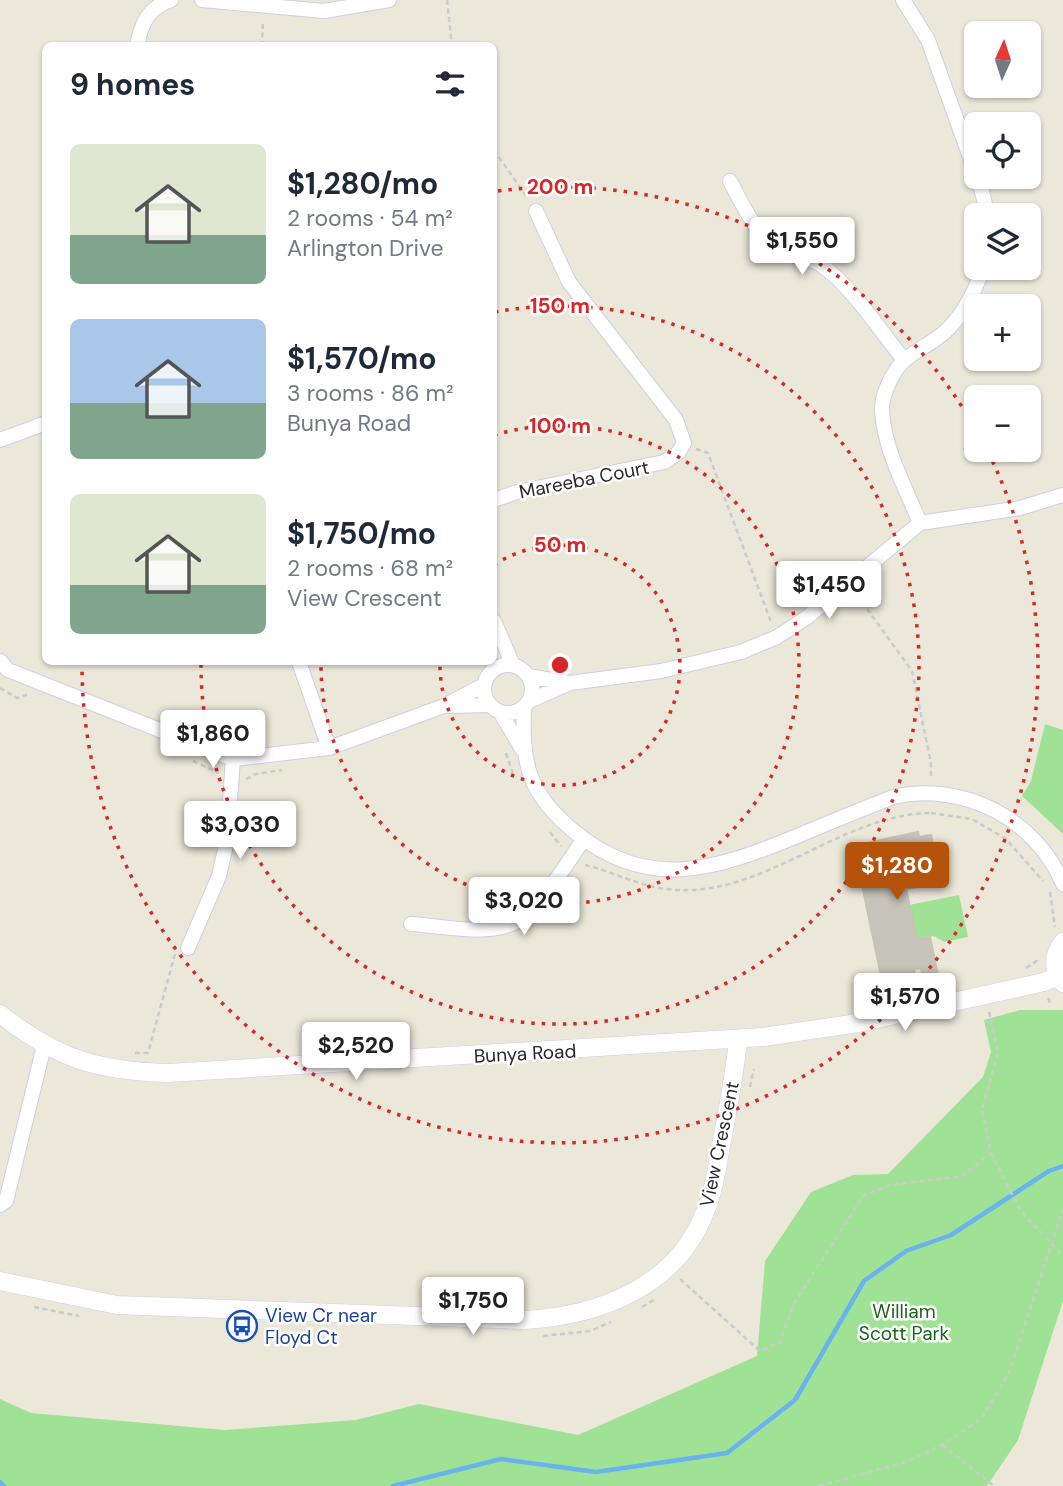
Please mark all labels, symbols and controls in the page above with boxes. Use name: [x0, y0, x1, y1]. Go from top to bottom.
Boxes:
north arrow: [964, 21, 1041, 98]
map controls: [964, 21, 1041, 462]
text: 9 homes: [70, 65, 195, 104]
icon: filters: [431, 65, 469, 103]
button: locate: [964, 112, 1041, 189]
text: $1,280/mo: [287, 164, 438, 203]
icon: home: [126, 172, 210, 256]
text: 200 m: [527, 173, 593, 201]
text: 2 rooms · 54 m²: [287, 203, 453, 233]
button: layers: [964, 203, 1041, 280]
pin: $1,550: [745, 218, 859, 277]
text: $1,550: [766, 225, 838, 255]
text: Arlington Drive: [287, 233, 444, 263]
text: 150 m: [530, 292, 590, 320]
button: +: [964, 294, 1041, 371]
text: $1,570/mo: [287, 339, 437, 378]
icon: home: [126, 347, 210, 431]
text: 3 rooms · 86 m²: [287, 378, 454, 408]
button: −: [964, 385, 1041, 462]
text: Bunya Road: [287, 408, 411, 438]
text: 100 m: [529, 412, 591, 440]
street label: Mareeba Court: [517, 455, 651, 504]
text: $1,750/mo: [287, 514, 436, 553]
icon: home: [126, 522, 210, 606]
text: 50 m: [534, 531, 586, 559]
text: 2 rooms · 68 m²: [287, 553, 453, 583]
pin: $1,450: [772, 562, 886, 621]
text: $1,450: [792, 569, 866, 599]
text: View Crescent: [287, 583, 442, 613]
centre of rings: [548, 653, 572, 677]
pin: $1,860: [156, 710, 270, 770]
text: $1,860: [176, 718, 250, 748]
pin: $3,030: [183, 802, 297, 861]
text: $3,030: [200, 809, 280, 839]
pin: $1,280: [840, 842, 954, 902]
text: $1,280: [861, 850, 933, 880]
pin: $3,020: [467, 878, 581, 937]
text: $3,020: [485, 885, 563, 915]
pin: $1,570: [848, 974, 962, 1033]
text: $1,570: [870, 981, 940, 1011]
pin: $2,520: [299, 1023, 413, 1082]
text: $2,520: [318, 1030, 394, 1060]
street label: Bunya Road: [473, 1038, 577, 1069]
street label: View Crescent: [694, 1079, 745, 1209]
pin: $1,750: [416, 1278, 530, 1337]
text: $1,750: [438, 1285, 508, 1315]
park label: William Scott Park: [859, 1299, 950, 1346]
place label: View Cr near Floyd Ct: [265, 1303, 377, 1350]
bus stop icon: View Cr near Floyd Ct: [225, 1309, 259, 1343]

